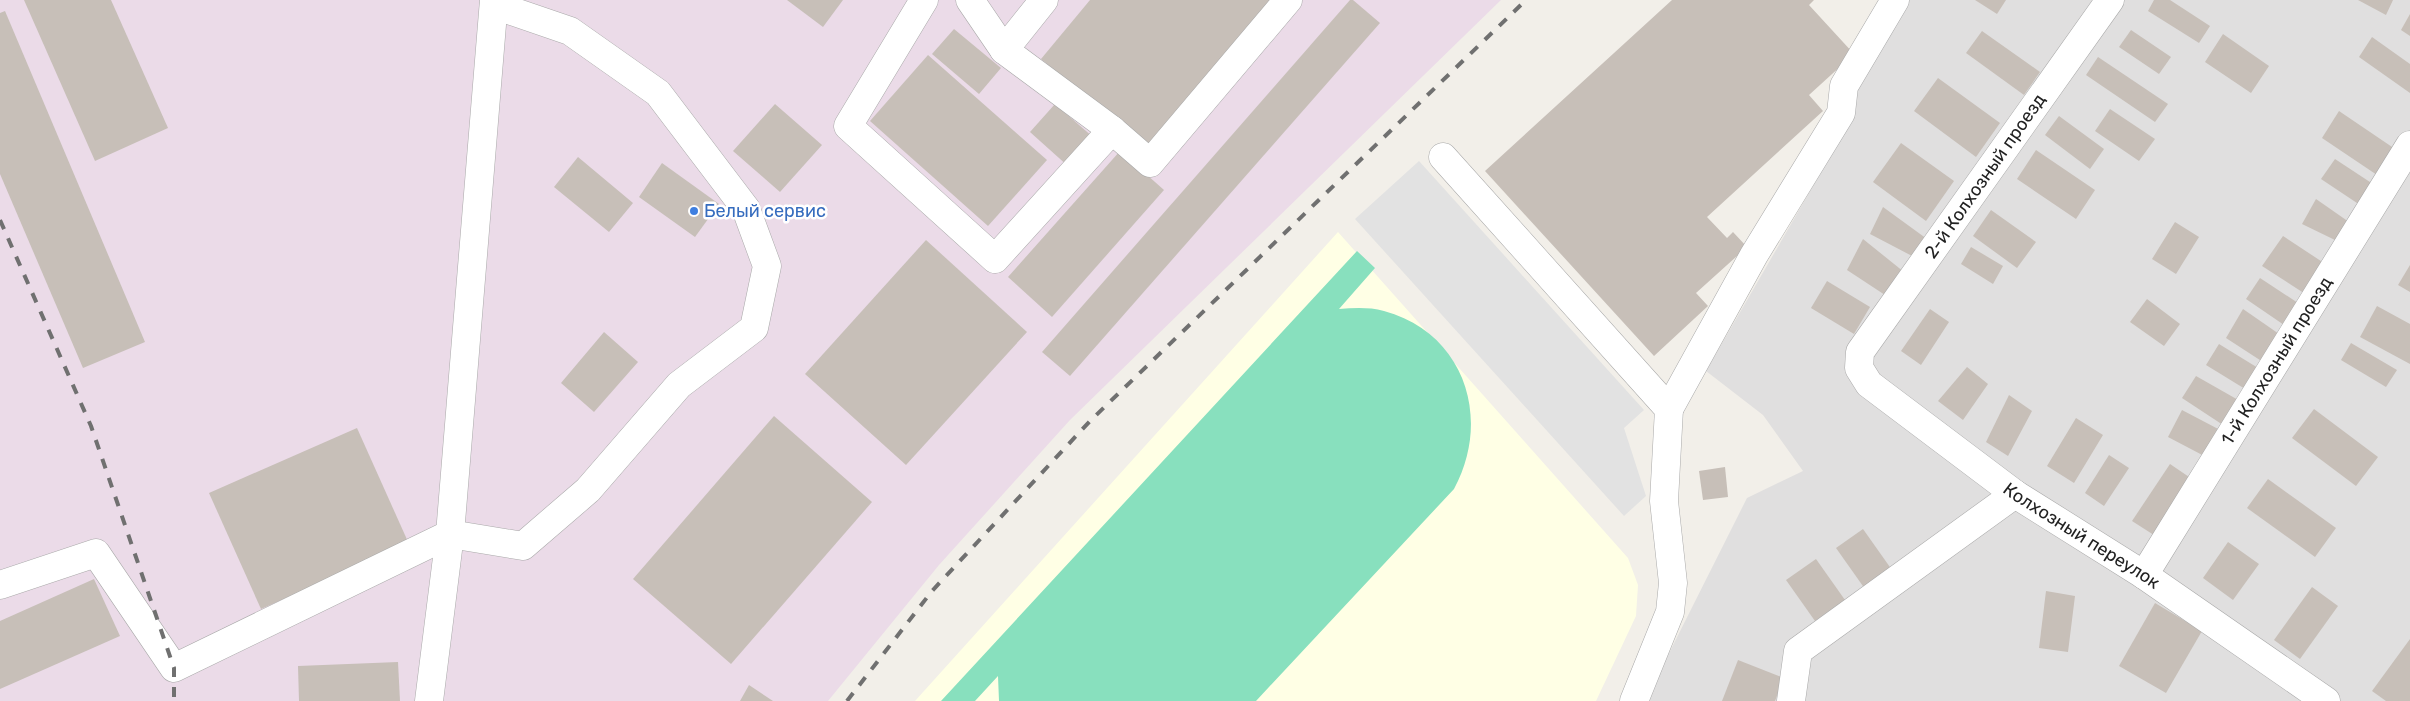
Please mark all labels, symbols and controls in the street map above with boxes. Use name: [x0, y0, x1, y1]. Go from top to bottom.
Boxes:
street label: 2-й Колхозный проезд: [1920, 89, 2050, 263]
place label: Белый сервис: [704, 200, 826, 222]
marker: Белый сервис: [688, 205, 700, 217]
street label: 1-й Колхозный проезд: [2216, 272, 2337, 449]
street label: Колхозный переулок: [1999, 478, 2164, 594]

